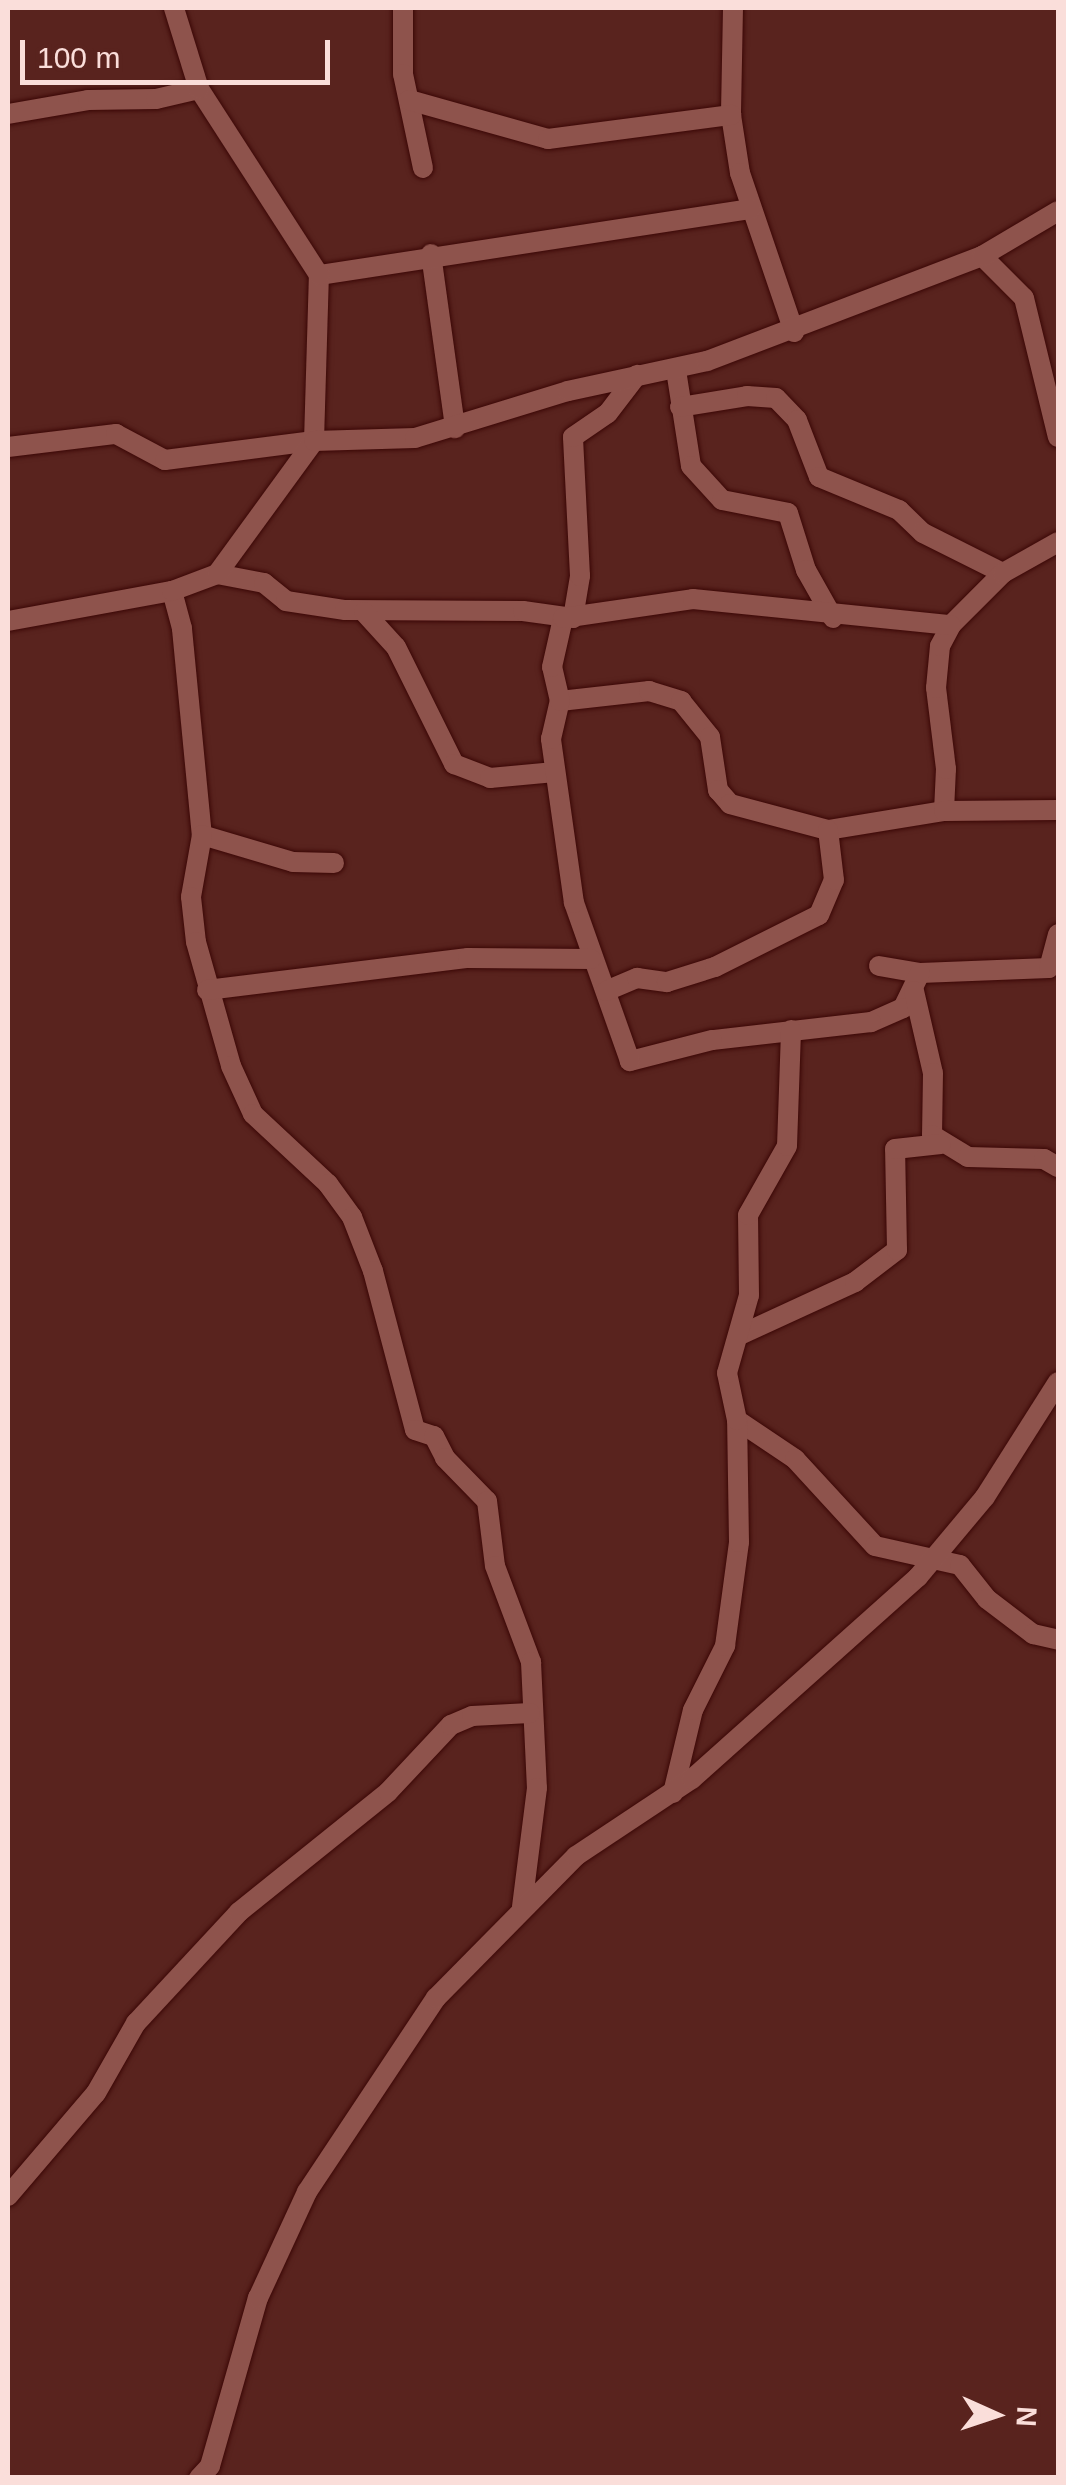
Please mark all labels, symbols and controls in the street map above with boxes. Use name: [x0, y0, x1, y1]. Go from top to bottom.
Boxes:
scale bar: [25, 20, 335, 82]
text: 100 m: [37, 41, 120, 74]
north arrow: [946, 2365, 1046, 2465]
text: N: [1010, 2406, 1042, 2428]

